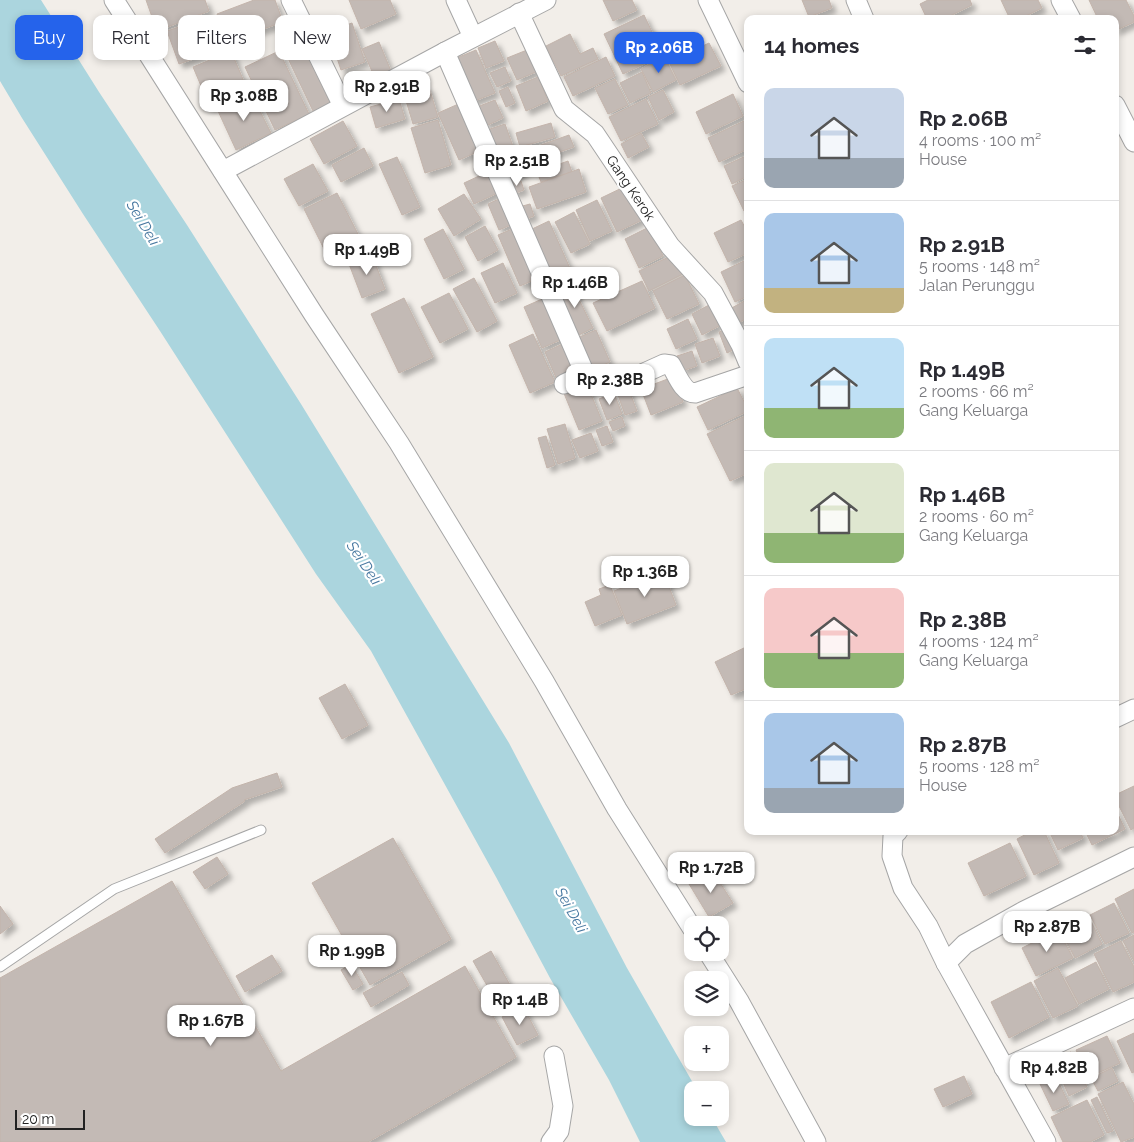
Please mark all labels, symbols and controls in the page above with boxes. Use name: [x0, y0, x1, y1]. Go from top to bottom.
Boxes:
chip: Buy: [15, 15, 83, 60]
chip: Rent: [93, 15, 168, 60]
chip: Filters: [178, 15, 265, 60]
chip: New: [275, 15, 349, 60]
icon: filters: [1071, 31, 1099, 59]
pin: Rp 2.06B: [607, 32, 711, 74]
text: 14 homes: [764, 33, 859, 58]
text: Rp 2.06B: [625, 38, 693, 57]
pin: Rp 2.91B: [335, 70, 439, 113]
text: Rp 2.91B: [354, 77, 420, 96]
pin: Rp 3.08B: [192, 80, 296, 122]
text: Rp 3.08B: [210, 86, 278, 105]
text: Rp 2.06B: [919, 106, 1008, 131]
icon: home: [804, 108, 864, 168]
text: 4 rooms · 100 m²: [919, 131, 1041, 150]
pin: Rp 2.51B: [465, 144, 569, 187]
text: House: [919, 150, 967, 169]
text: Rp 2.51B: [485, 151, 549, 170]
street label: Gang Kerok: [603, 152, 659, 224]
water label: Sei Deli: [122, 196, 164, 249]
text: Rp 2.91B: [919, 232, 1005, 257]
icon: home: [804, 233, 864, 293]
pin: Rp 1.49B: [315, 234, 419, 276]
text: Rp 1.49B: [334, 240, 400, 259]
text: 5 rooms · 148 m²: [919, 257, 1040, 276]
pin: Rp 1.46B: [523, 266, 627, 309]
text: Rp 1.46B: [542, 273, 608, 292]
text: Jalan Perunggu: [919, 276, 1035, 295]
text: Rp 1.49B: [919, 357, 1005, 382]
icon: home: [804, 358, 864, 418]
pin: Rp 2.38B: [558, 364, 662, 406]
text: Rp 2.38B: [577, 370, 643, 389]
text: 2 rooms · 66 m²: [919, 382, 1034, 401]
text: Gang Keluarga: [919, 401, 1028, 420]
text: Rp 1.46B: [919, 482, 1005, 507]
icon: home: [804, 483, 864, 543]
text: 2 rooms · 60 m²: [919, 507, 1034, 526]
text: Gang Keluarga: [919, 526, 1028, 545]
water label: Sei Deli: [342, 537, 386, 589]
pin: Rp 1.36B: [593, 556, 697, 598]
text: Rp 1.36B: [612, 562, 678, 581]
text: Rp 2.38B: [919, 607, 1006, 632]
icon: home: [804, 608, 864, 668]
text: 4 rooms · 124 m²: [919, 632, 1039, 651]
text: Gang Keluarga: [919, 651, 1028, 670]
text: Rp 2.87B: [919, 732, 1007, 757]
icon: home: [804, 733, 864, 793]
text: 5 rooms · 128 m²: [919, 757, 1039, 776]
text: House: [919, 776, 967, 795]
pin: Rp 1.72B: [659, 852, 763, 894]
text: Rp 1.72B: [679, 858, 743, 877]
water label: Sei Deli: [551, 883, 591, 937]
pin: Rp 2.87B: [995, 910, 1099, 953]
map controls: [684, 916, 729, 1126]
button: locate: [684, 916, 729, 961]
text: Rp 2.87B: [1014, 917, 1080, 936]
pin: Rp 1.99B: [300, 934, 404, 977]
text: Rp 1.99B: [319, 941, 385, 960]
button: layers: [684, 971, 729, 1016]
pin: Rp 1.4B: [474, 984, 566, 1026]
text: Rp 1.4B: [492, 990, 548, 1009]
pin: Rp 1.67B: [159, 1004, 263, 1047]
text: Rp 1.67B: [178, 1011, 244, 1030]
button: +: [684, 1026, 729, 1071]
pin: Rp 4.82B: [1002, 1052, 1106, 1094]
text: Rp 4.82B: [1021, 1058, 1087, 1077]
button: −: [684, 1081, 729, 1126]
scale bar: [15, 1107, 85, 1130]
text: 20 m: [22, 1111, 54, 1127]

